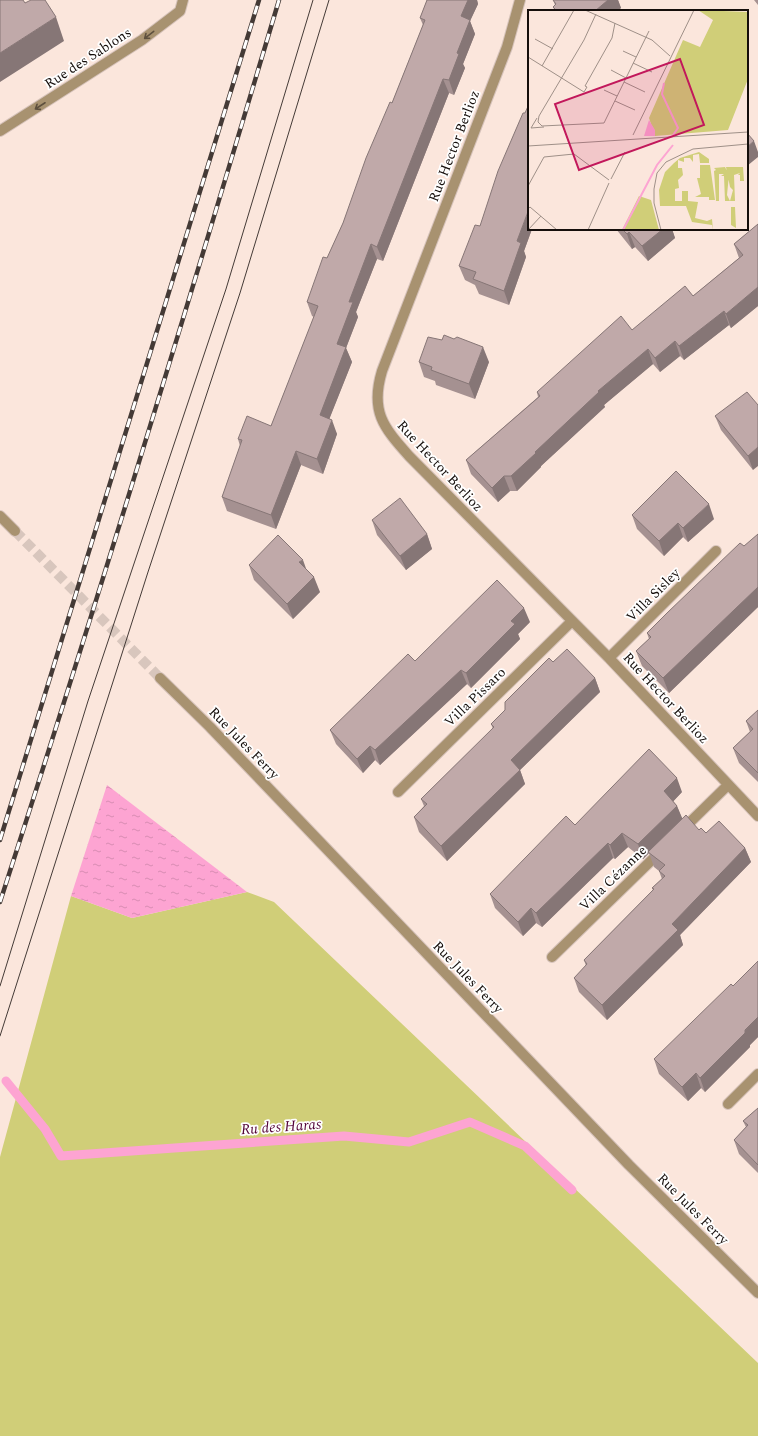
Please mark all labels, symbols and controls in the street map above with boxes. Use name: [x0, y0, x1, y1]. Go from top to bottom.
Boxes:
inset map: [528, 10, 748, 230]
street label: Rue des Sablons: [40, 22, 136, 94]
one-way arrow: [144, 31, 155, 39]
street label: Rue Hector Berlioz: [423, 87, 485, 205]
one-way arrow: [34, 102, 46, 110]
street label: Rue Hector Berlioz: [392, 416, 488, 516]
street label: Villa Sisley: [621, 562, 686, 627]
street label: Rue Hector Berlioz: [618, 648, 714, 748]
street label: Villa Pissaro: [439, 662, 511, 732]
street label: Rue Jules Ferry: [204, 702, 285, 785]
street label: Villa Cézanne: [574, 840, 652, 916]
street label: Rue Jules Ferry: [428, 936, 509, 1019]
water label: Ru des Haras: [240, 1113, 323, 1141]
street label: Rue Jules Ferry: [652, 1168, 734, 1250]

